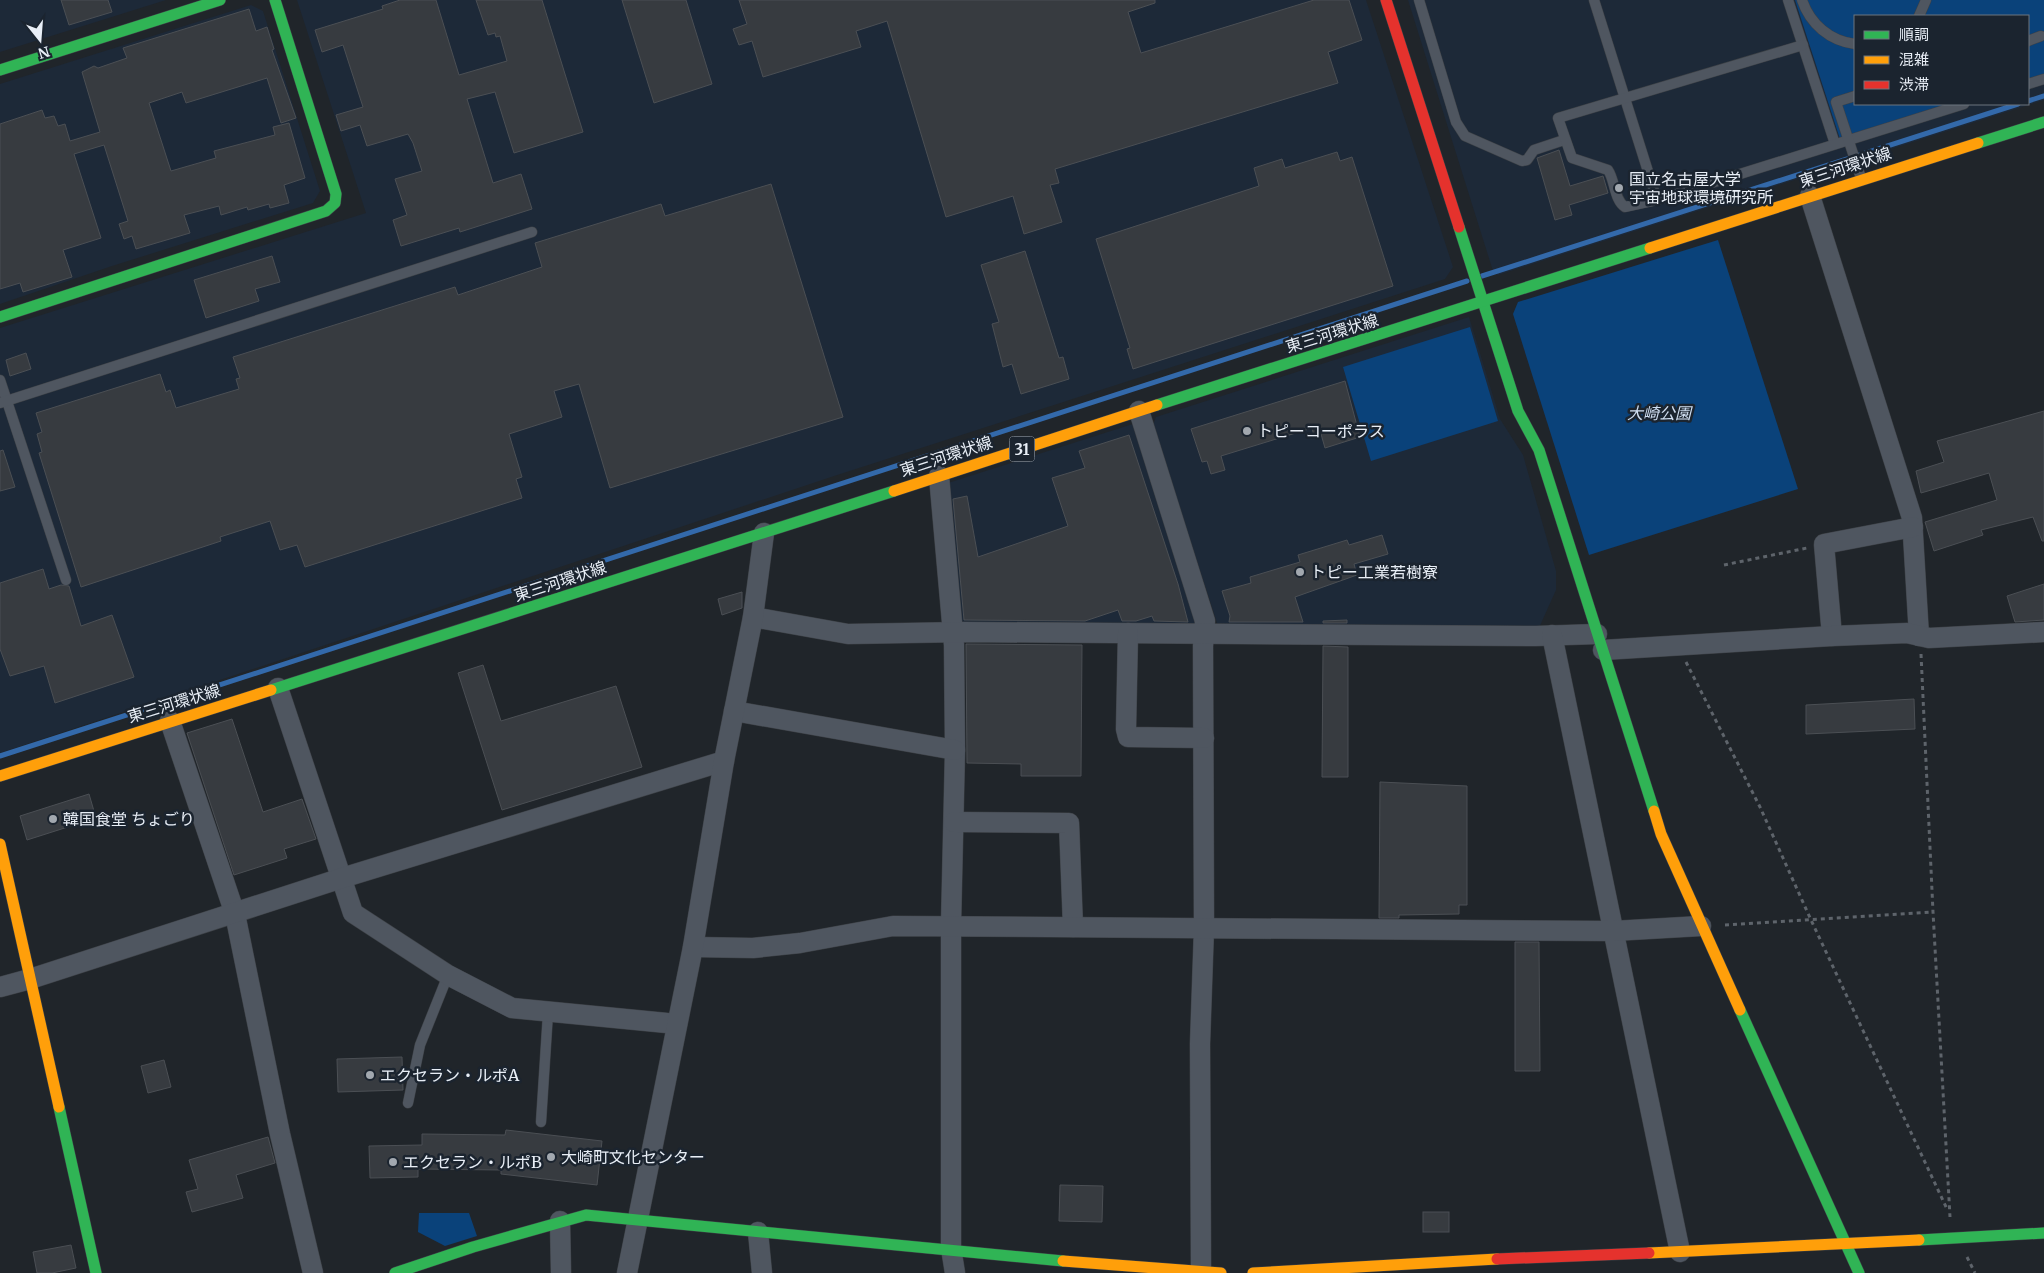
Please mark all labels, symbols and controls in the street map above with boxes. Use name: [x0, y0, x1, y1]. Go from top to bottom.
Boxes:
north arrow: [15, 15, 65, 65]
legend: [1854, 15, 2029, 105]
text: 順調: [1899, 25, 1929, 44]
text: N: [36, 42, 52, 63]
text: 混雑: [1899, 50, 1929, 69]
text: 渋滞: [1899, 75, 1929, 94]
street label: 東三河環状線: [1796, 143, 1894, 191]
place label: 国立名古屋大学 宇宙地球環境研究所: [1629, 169, 1773, 207]
marker: 国立名古屋大学 宇宙地球環境研究所: [1613, 182, 1625, 194]
street label: 東三河環状線: [1283, 309, 1381, 357]
park label: 大崎公園: [1627, 403, 1693, 423]
place label: トピーコーポラス: [1257, 421, 1385, 441]
marker: トピーコーポラス: [1241, 425, 1253, 437]
street label: 東三河環状線: [897, 432, 995, 480]
road number: 31: [1010, 436, 1034, 462]
street label: 東三河環状線: [511, 557, 609, 605]
place label: トピー工業若樹寮: [1310, 562, 1438, 582]
marker: トピー工業若樹寮: [1294, 566, 1306, 578]
street label: 東三河環状線: [125, 679, 223, 727]
place label: 韓国食堂 ちょごり: [63, 809, 195, 829]
marker: 韓国食堂 ちょごり: [47, 813, 59, 825]
place label: エクセラン・ルポA: [380, 1065, 520, 1085]
marker: エクセラン・ルポA: [364, 1069, 376, 1081]
place label: 大崎町文化センター: [561, 1147, 705, 1167]
marker: 大崎町文化センター: [545, 1151, 557, 1163]
place label: エクセラン・ルポB: [403, 1152, 542, 1172]
marker: エクセラン・ルポB: [387, 1156, 399, 1168]

